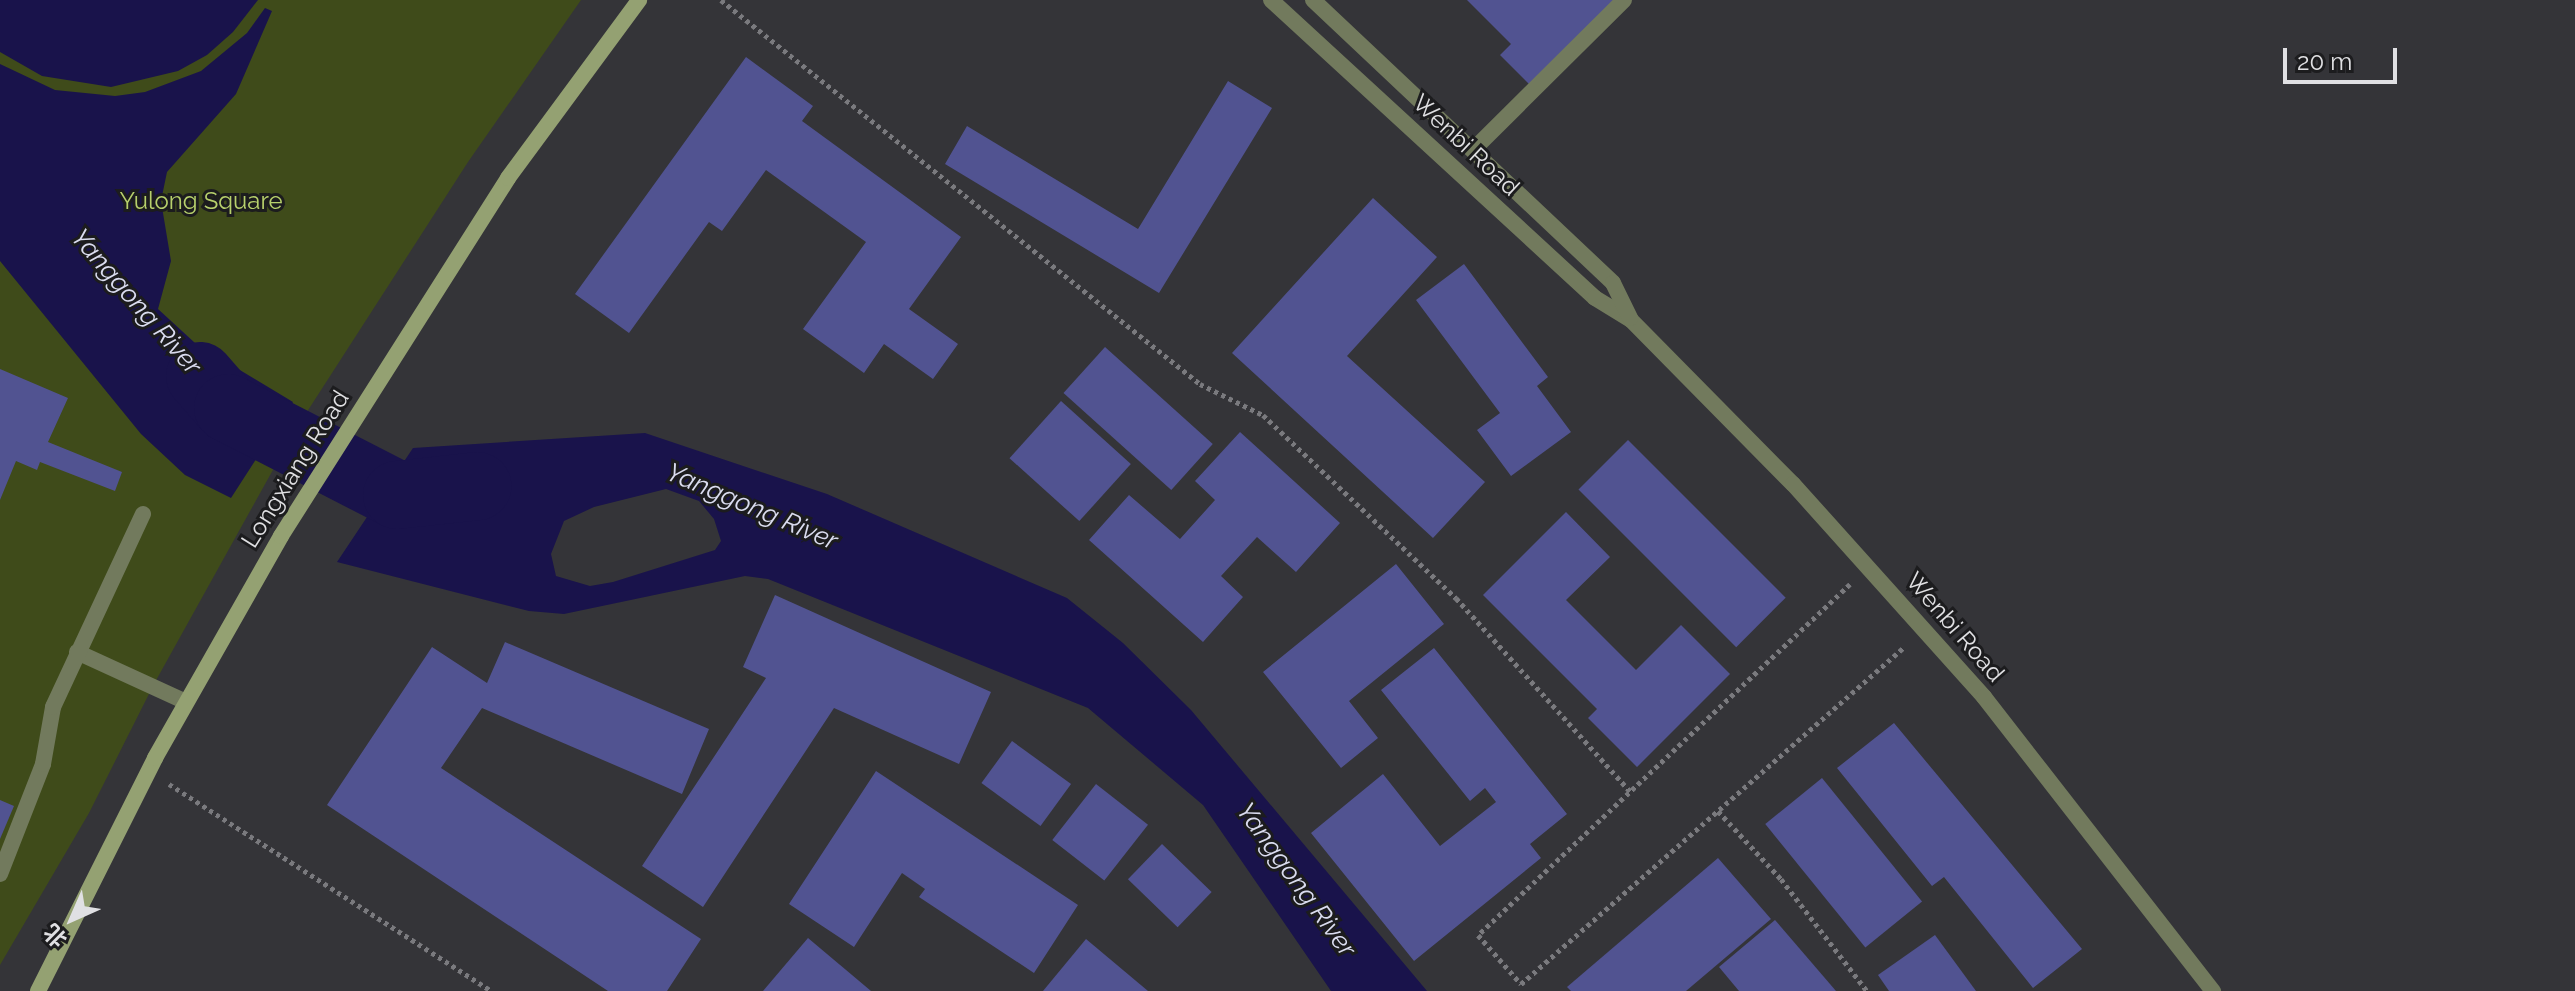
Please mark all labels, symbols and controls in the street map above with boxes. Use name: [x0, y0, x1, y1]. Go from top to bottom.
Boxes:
scale bar: [2287, 32, 2401, 82]
text: 20 m: [2297, 47, 2352, 76]
street label: Wenbi Road: [1407, 88, 1525, 202]
park label: Yulong Square: [119, 187, 283, 215]
water label: Yanggong River: [64, 223, 208, 381]
street label: Longxiang Road: [235, 385, 355, 553]
water label: Yanggong River: [662, 457, 842, 557]
street label: Wenbi Road: [1900, 566, 2010, 688]
water label: Yanggong River: [1230, 797, 1362, 963]
north arrow: [32, 879, 112, 959]
text: 北: [38, 919, 72, 953]

